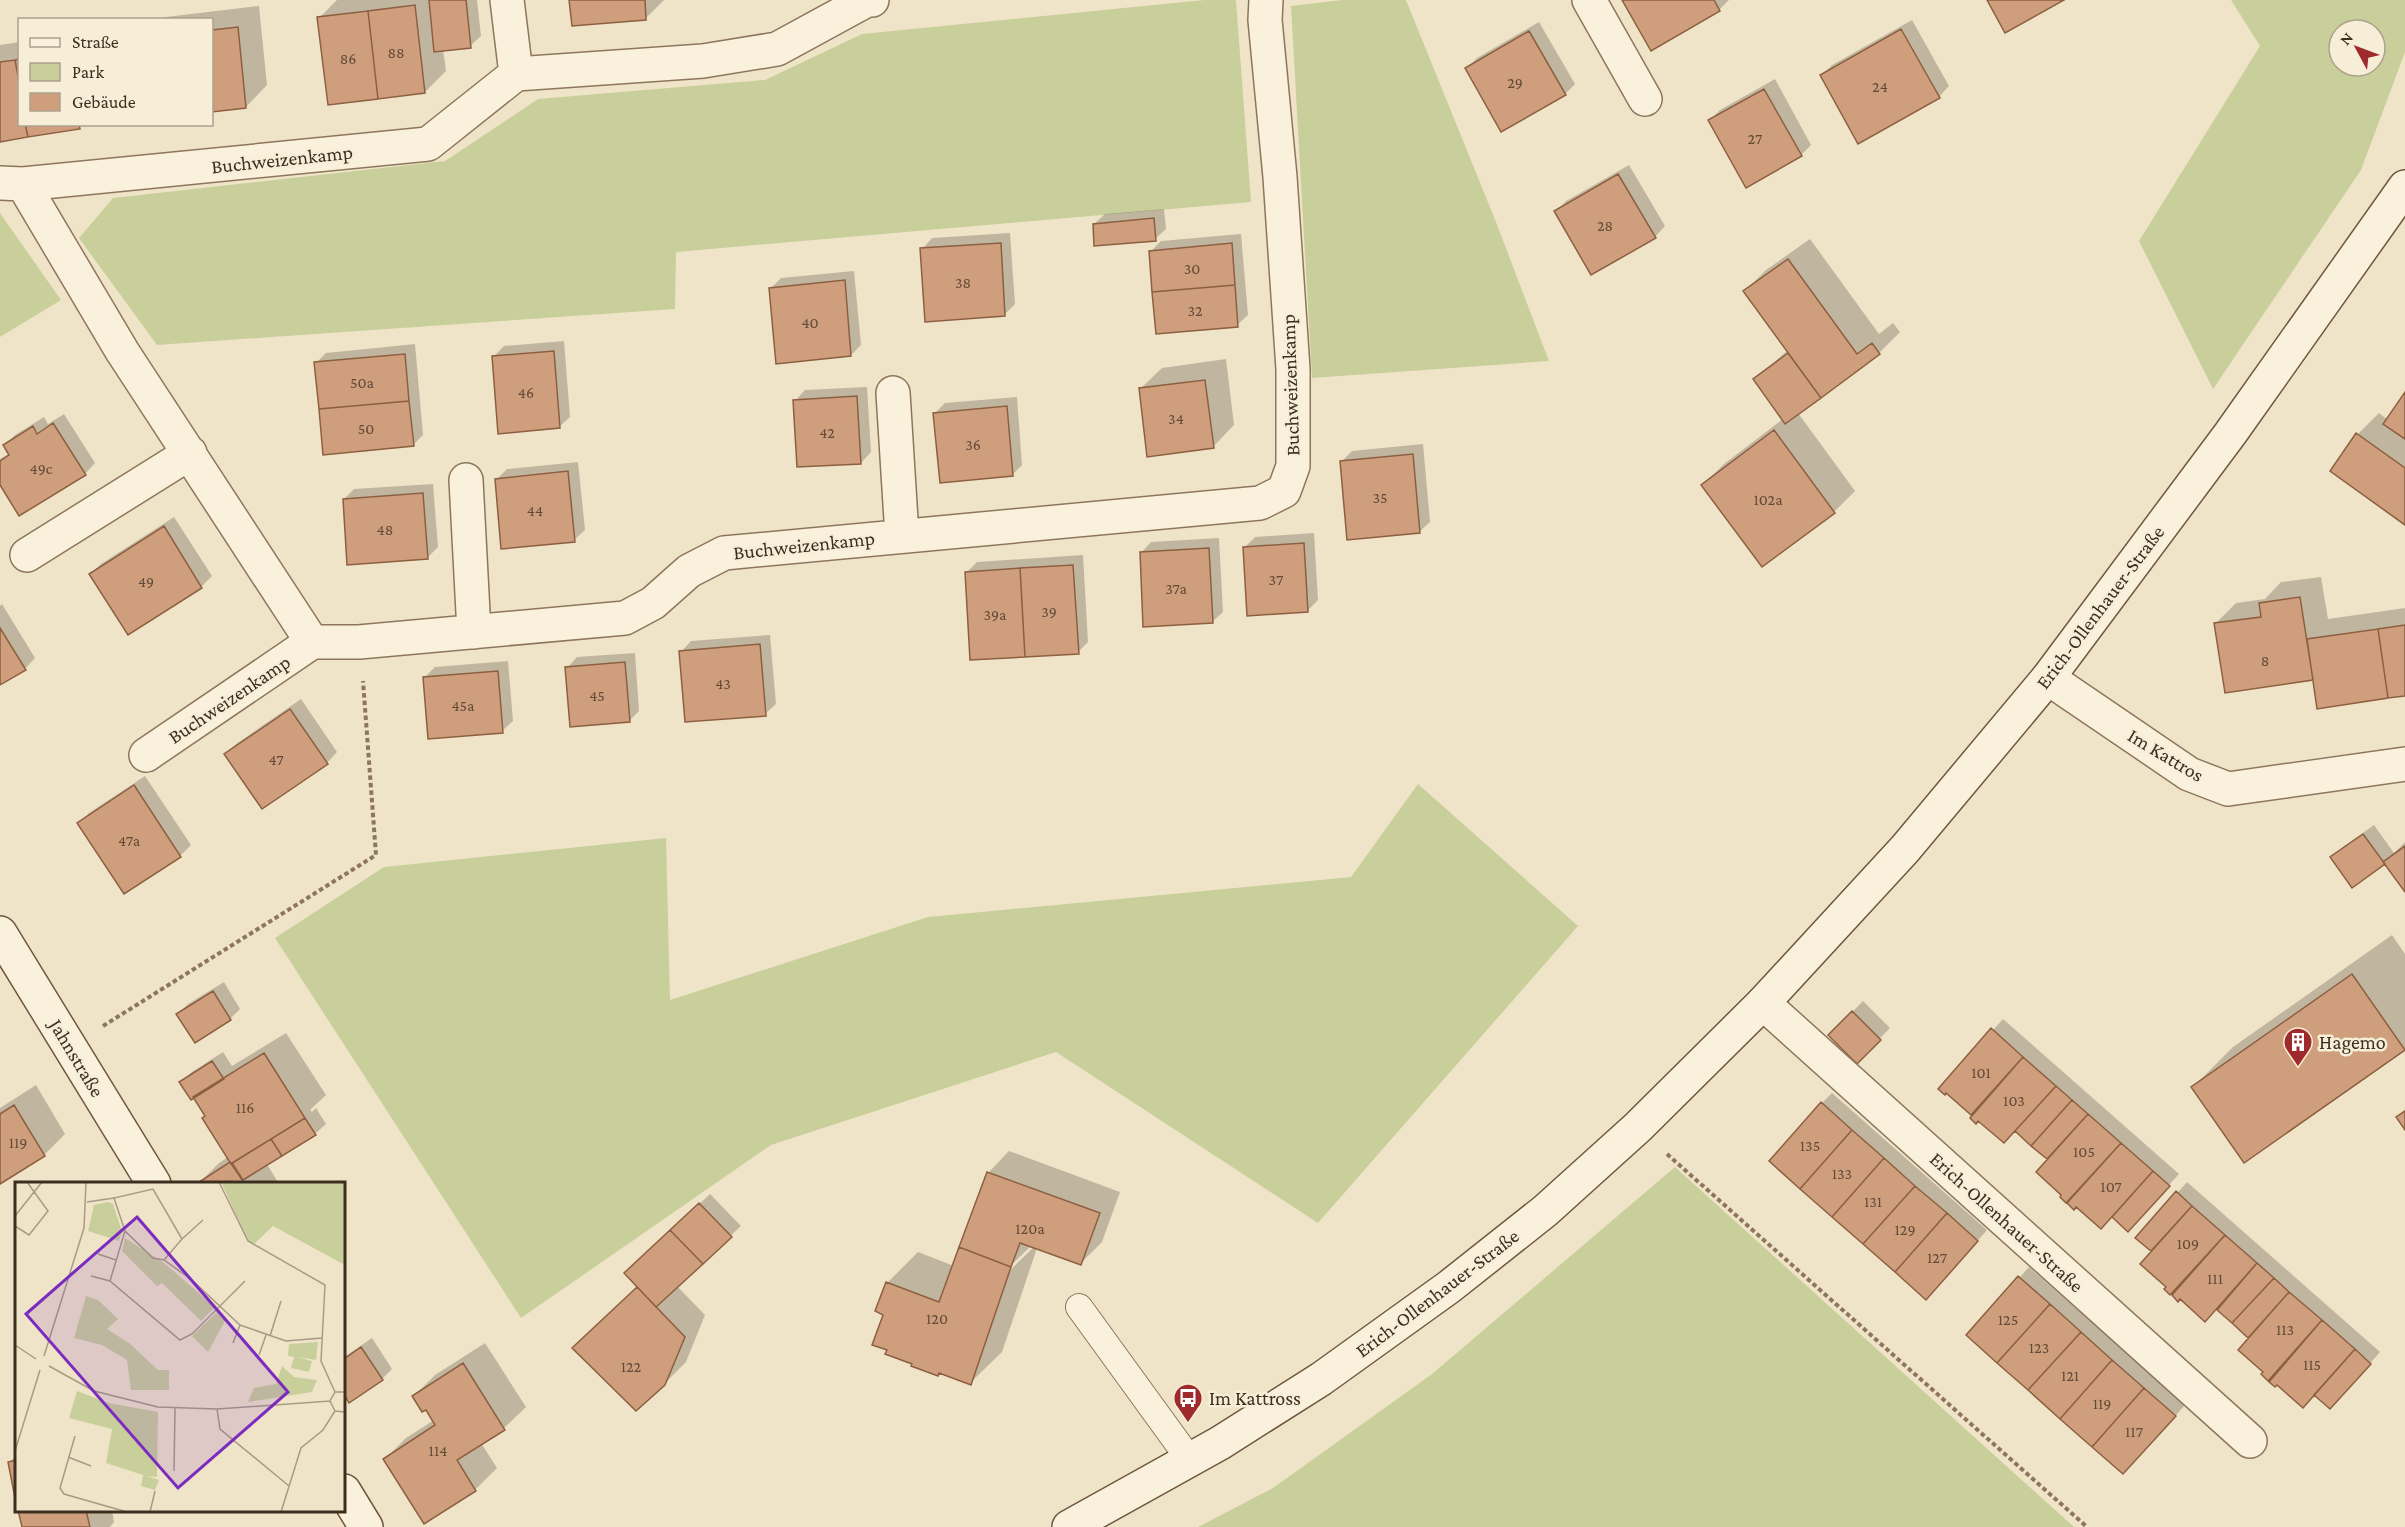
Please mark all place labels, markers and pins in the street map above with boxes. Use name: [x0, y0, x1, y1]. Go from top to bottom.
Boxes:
building icon: Hagemo: [2282, 1026, 2314, 1068]
place label: Hagemo: [2319, 1031, 2386, 1054]
bus stop icon: Im Kattross: [1172, 1382, 1204, 1424]
place label: Im Kattross: [1209, 1387, 1301, 1409]

